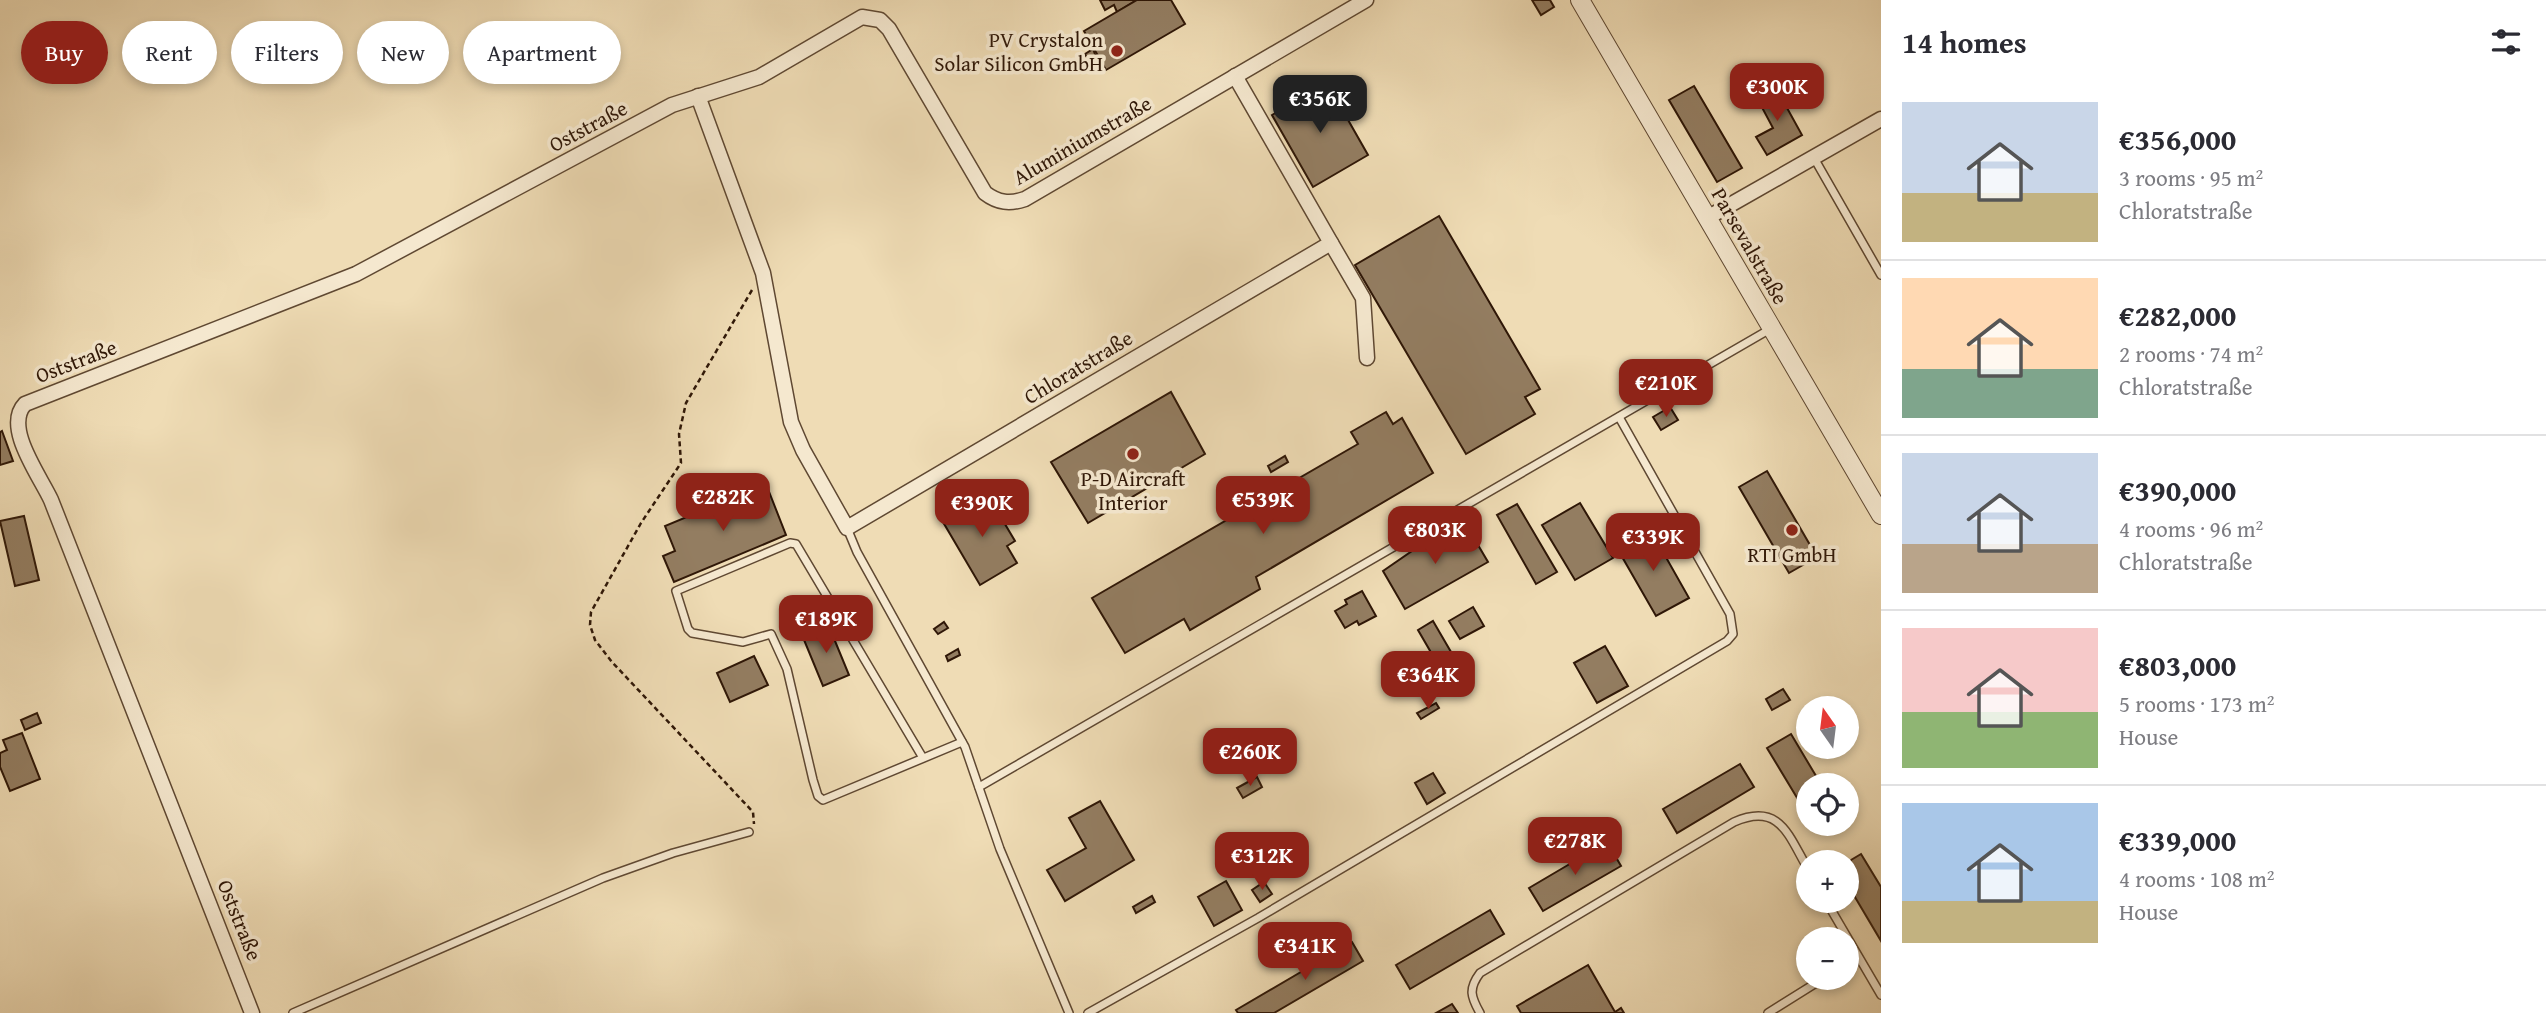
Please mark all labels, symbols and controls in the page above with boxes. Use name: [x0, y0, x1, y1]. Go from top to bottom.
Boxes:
text: 14 homes: [1902, 20, 2027, 64]
chip: Buy: [21, 21, 108, 84]
chip: Rent: [122, 21, 217, 84]
chip: Filters: [231, 21, 343, 84]
chip: New: [357, 21, 449, 84]
chip: Apartment: [463, 21, 621, 84]
icon: filters: [2487, 23, 2525, 61]
place label: PV Crystalon Solar Silicon GmbH: [934, 24, 1103, 79]
marker: PV Crystalon Solar Silicon GmbH: [1109, 43, 1125, 59]
pin: €300K: [1728, 64, 1826, 123]
text: €300K: [1746, 69, 1808, 102]
pin: €356K: [1271, 76, 1369, 135]
text: €356K: [1289, 81, 1351, 114]
street label: Aluminiumstraße: [1007, 88, 1157, 192]
street label: Oststraße: [543, 92, 633, 160]
text: €356,000: [2119, 117, 2236, 161]
icon: home: [1958, 130, 2042, 214]
text: 3 rooms · 95 m²: [2119, 161, 2263, 194]
street label: Parsevalstraße: [1704, 182, 1796, 310]
text: Chloratstraße: [2119, 194, 2253, 227]
text: €282,000: [2119, 293, 2236, 337]
icon: home: [1958, 306, 2042, 390]
street label: Chloratstraße: [1018, 322, 1138, 412]
street label: Oststraße: [31, 331, 121, 391]
text: 2 rooms · 74 m²: [2119, 337, 2263, 370]
pin: €210K: [1617, 360, 1715, 419]
text: €210K: [1635, 365, 1697, 398]
text: Chloratstraße: [2119, 370, 2253, 403]
marker: P-D Aircraft Interior: [1125, 446, 1141, 462]
place label: P-D Aircraft Interior: [1081, 463, 1186, 518]
text: €390,000: [2119, 468, 2236, 512]
pin: €282K: [674, 474, 772, 533]
pin: €539K: [1214, 476, 1312, 536]
text: €282K: [692, 479, 754, 512]
pin: €390K: [933, 480, 1031, 539]
icon: home: [1958, 481, 2042, 565]
text: €539K: [1232, 482, 1294, 515]
text: €390K: [951, 485, 1013, 518]
pin: €803K: [1386, 506, 1484, 566]
text: €803K: [1404, 512, 1466, 545]
text: 4 rooms · 96 m²: [2119, 512, 2263, 545]
pin: €339K: [1604, 514, 1702, 573]
text: €339K: [1622, 519, 1684, 552]
marker: RTI GmbH: [1784, 522, 1800, 538]
place label: RTI GmbH: [1748, 539, 1836, 570]
text: Chloratstraße: [2119, 545, 2253, 578]
pin: €189K: [777, 596, 875, 655]
text: €189K: [795, 601, 857, 634]
text: €803,000: [2119, 643, 2236, 687]
pin: €364K: [1379, 652, 1477, 711]
icon: home: [1958, 656, 2042, 740]
text: €364K: [1397, 657, 1459, 690]
text: 5 rooms · 173 m²: [2119, 687, 2274, 720]
north arrow: [1796, 696, 1858, 760]
map controls: [1796, 696, 1859, 990]
text: House: [2119, 720, 2178, 753]
pin: €260K: [1201, 728, 1299, 788]
text: €260K: [1219, 734, 1281, 767]
button: locate: [1796, 773, 1859, 836]
pin: €278K: [1526, 818, 1624, 877]
text: €339,000: [2119, 818, 2236, 862]
text: €278K: [1544, 823, 1606, 856]
icon: home: [1958, 831, 2042, 915]
pin: €312K: [1213, 832, 1311, 892]
text: €312K: [1231, 838, 1293, 871]
button: +: [1796, 850, 1859, 913]
text: 4 rooms · 108 m²: [2119, 862, 2274, 895]
street label: Oststraße: [210, 875, 270, 965]
text: House: [2119, 895, 2178, 928]
pin: €341K: [1256, 922, 1354, 982]
button: −: [1796, 927, 1859, 990]
text: €341K: [1274, 928, 1336, 961]

